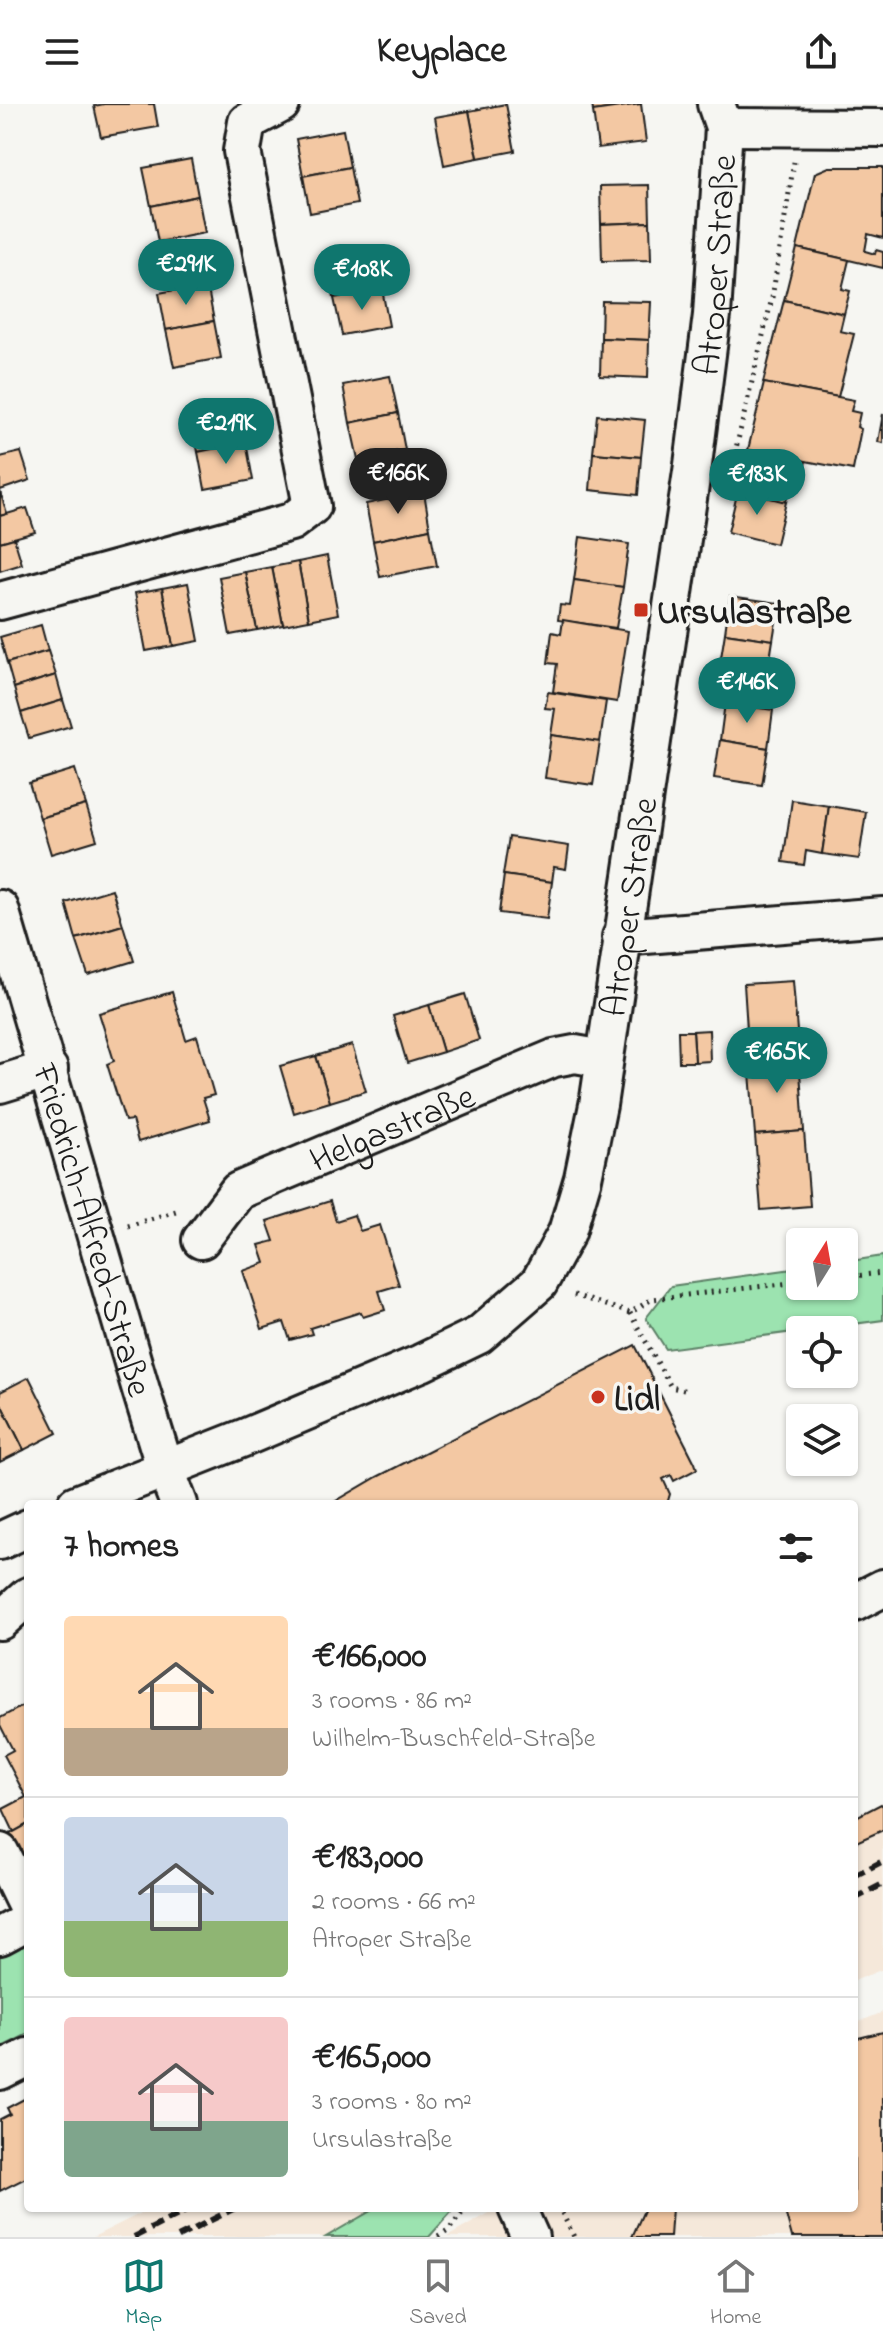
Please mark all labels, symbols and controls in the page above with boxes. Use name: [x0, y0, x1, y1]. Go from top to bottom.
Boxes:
text: Keyplace: [377, 26, 506, 79]
icon: menu: [40, 30, 84, 74]
icon: share: [799, 30, 843, 74]
street label: Atroper Straße: [683, 152, 753, 379]
pin: €291K: [130, 239, 242, 307]
pin: €108K: [306, 244, 418, 312]
text: €291K: [156, 246, 216, 284]
text: €108K: [332, 251, 392, 289]
pin: €219K: [170, 398, 282, 466]
text: €219K: [196, 405, 256, 443]
pin: €166K: [342, 448, 454, 516]
pin: €183K: [701, 449, 813, 517]
text: €166K: [367, 455, 429, 493]
text: €183K: [727, 456, 787, 494]
place label: Ursulastraße: [657, 588, 852, 641]
marker: Ursulastraße: [632, 601, 650, 619]
pin: €146K: [691, 657, 803, 725]
text: €146K: [716, 664, 778, 702]
street label: Atroper Straße: [589, 793, 674, 1021]
pin: €165K: [721, 1027, 833, 1095]
text: €165K: [744, 1034, 810, 1072]
street label: Friedrich-Alfred-Straße: [15, 1057, 164, 1404]
street label: Helgastraße: [302, 1072, 485, 1189]
north arrow: [786, 1228, 858, 1300]
map controls: [786, 1228, 858, 1476]
button: locate: [786, 1316, 858, 1388]
place label: Lidl: [614, 1375, 660, 1428]
marker: Lidl: [589, 1388, 607, 1406]
button: layers: [786, 1404, 858, 1476]
text: 7 homes: [64, 1523, 179, 1573]
icon: filters: [774, 1526, 818, 1570]
text: €166,000: [312, 1633, 426, 1683]
icon: home: [128, 1648, 224, 1744]
text: 3 rooms · 86 m²: [312, 1683, 472, 1721]
text: Wilhelm-Buschfeld-Straße: [312, 1721, 595, 1759]
text: €183,000: [312, 1834, 423, 1884]
icon: home: [128, 1849, 224, 1945]
text: 2 rooms · 66 m²: [312, 1884, 476, 1922]
text: Atroper Straße: [312, 1922, 471, 1960]
text: €165,000: [312, 2034, 431, 2084]
icon: home: [128, 2049, 224, 2145]
text: 3 rooms · 80 m²: [312, 2084, 472, 2122]
text: Ursulastraße: [312, 2122, 452, 2160]
tab: Map: [122, 2254, 166, 2334]
tab: Saved: [409, 2254, 467, 2334]
tab: Home: [710, 2254, 761, 2334]

